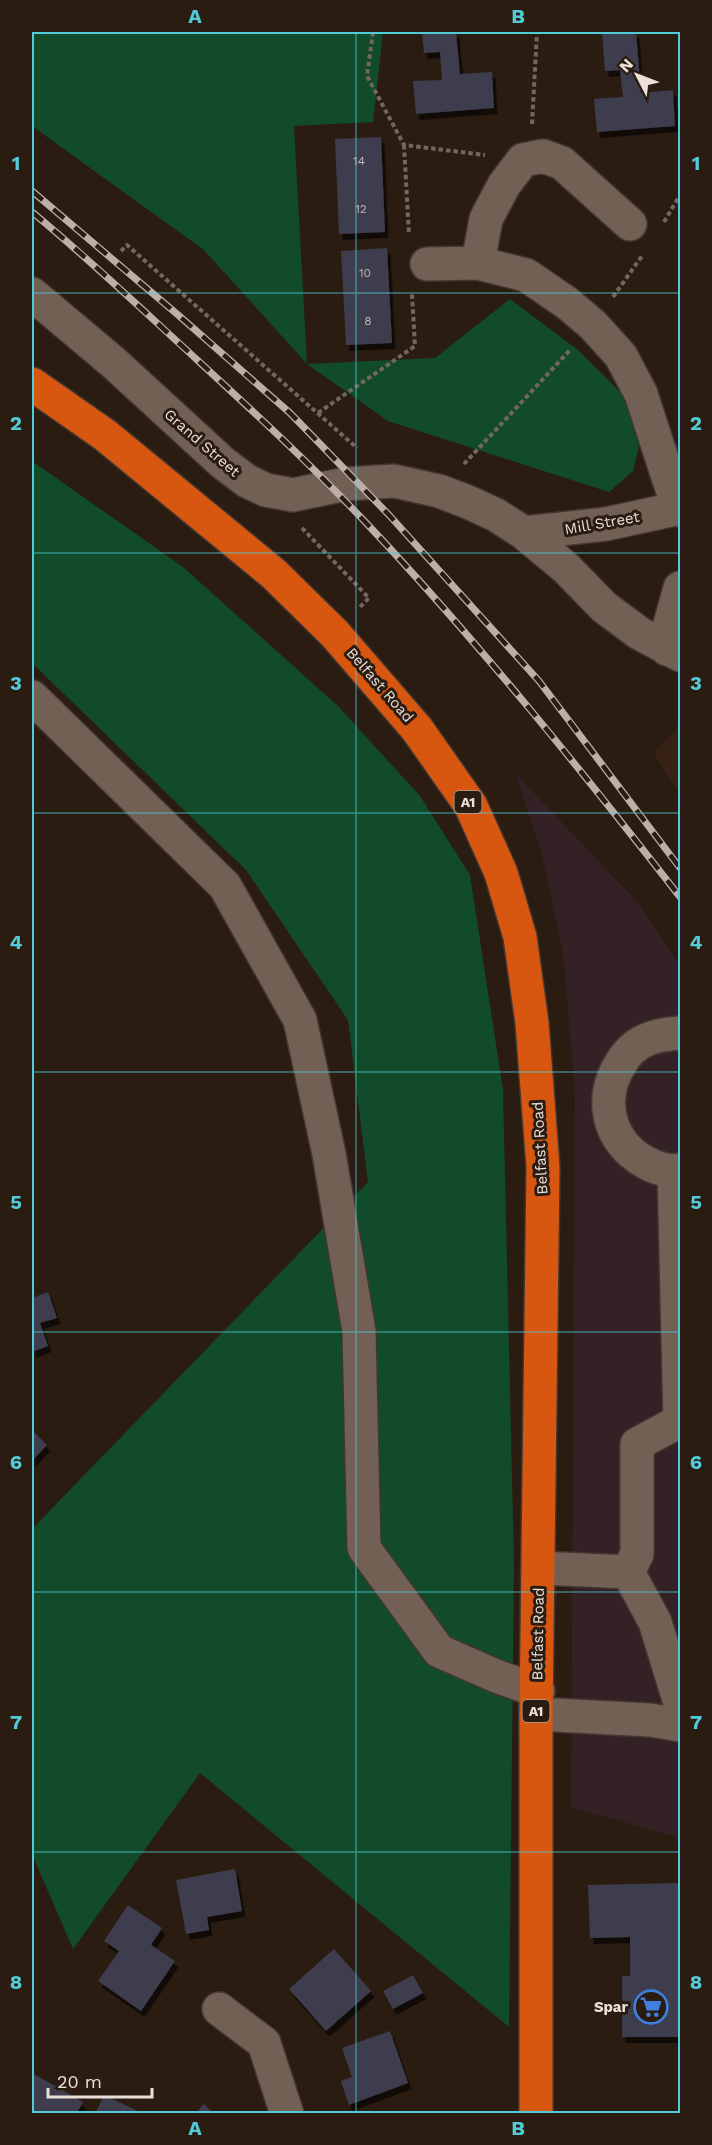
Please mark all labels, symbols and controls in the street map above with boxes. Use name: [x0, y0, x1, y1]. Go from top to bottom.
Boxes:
text: A: [188, 4, 202, 28]
text: B: [511, 4, 525, 28]
north arrow: [607, 45, 667, 105]
text: N: [615, 55, 637, 76]
text: 1: [12, 151, 20, 175]
text: 1: [692, 151, 700, 175]
house number: 14: [353, 154, 365, 168]
house number: 12: [355, 202, 367, 216]
house number: 10: [359, 266, 371, 280]
house number: 8: [364, 314, 372, 328]
street label: Grand Street: [161, 405, 244, 481]
text: 2: [10, 411, 22, 435]
text: 2: [690, 411, 702, 435]
street label: Mill Street: [563, 507, 642, 538]
street label: Belfast Road: [343, 644, 417, 726]
text: 3: [10, 671, 22, 695]
text: 3: [690, 671, 702, 695]
road number: A1: [454, 791, 482, 813]
text: 4: [10, 930, 23, 954]
text: 4: [690, 930, 703, 954]
street label: Belfast Road: [529, 1101, 551, 1195]
text: 5: [10, 1190, 22, 1214]
text: 5: [690, 1190, 702, 1214]
text: 6: [10, 1450, 22, 1474]
text: 6: [690, 1450, 702, 1474]
street label: Belfast Road: [528, 1587, 548, 1681]
road number: A1: [522, 1700, 550, 1722]
text: 7: [10, 1710, 22, 1734]
text: 7: [690, 1710, 702, 1734]
text: 8: [10, 1970, 22, 1994]
text: 8: [690, 1970, 702, 1994]
supermarket icon: Spar: [633, 1989, 669, 2025]
place label: Spar: [594, 1998, 629, 2016]
scale bar: [48, 2061, 152, 2099]
text: 20 m: [57, 2071, 102, 2092]
text: A: [188, 2116, 202, 2140]
text: B: [511, 2116, 525, 2140]

